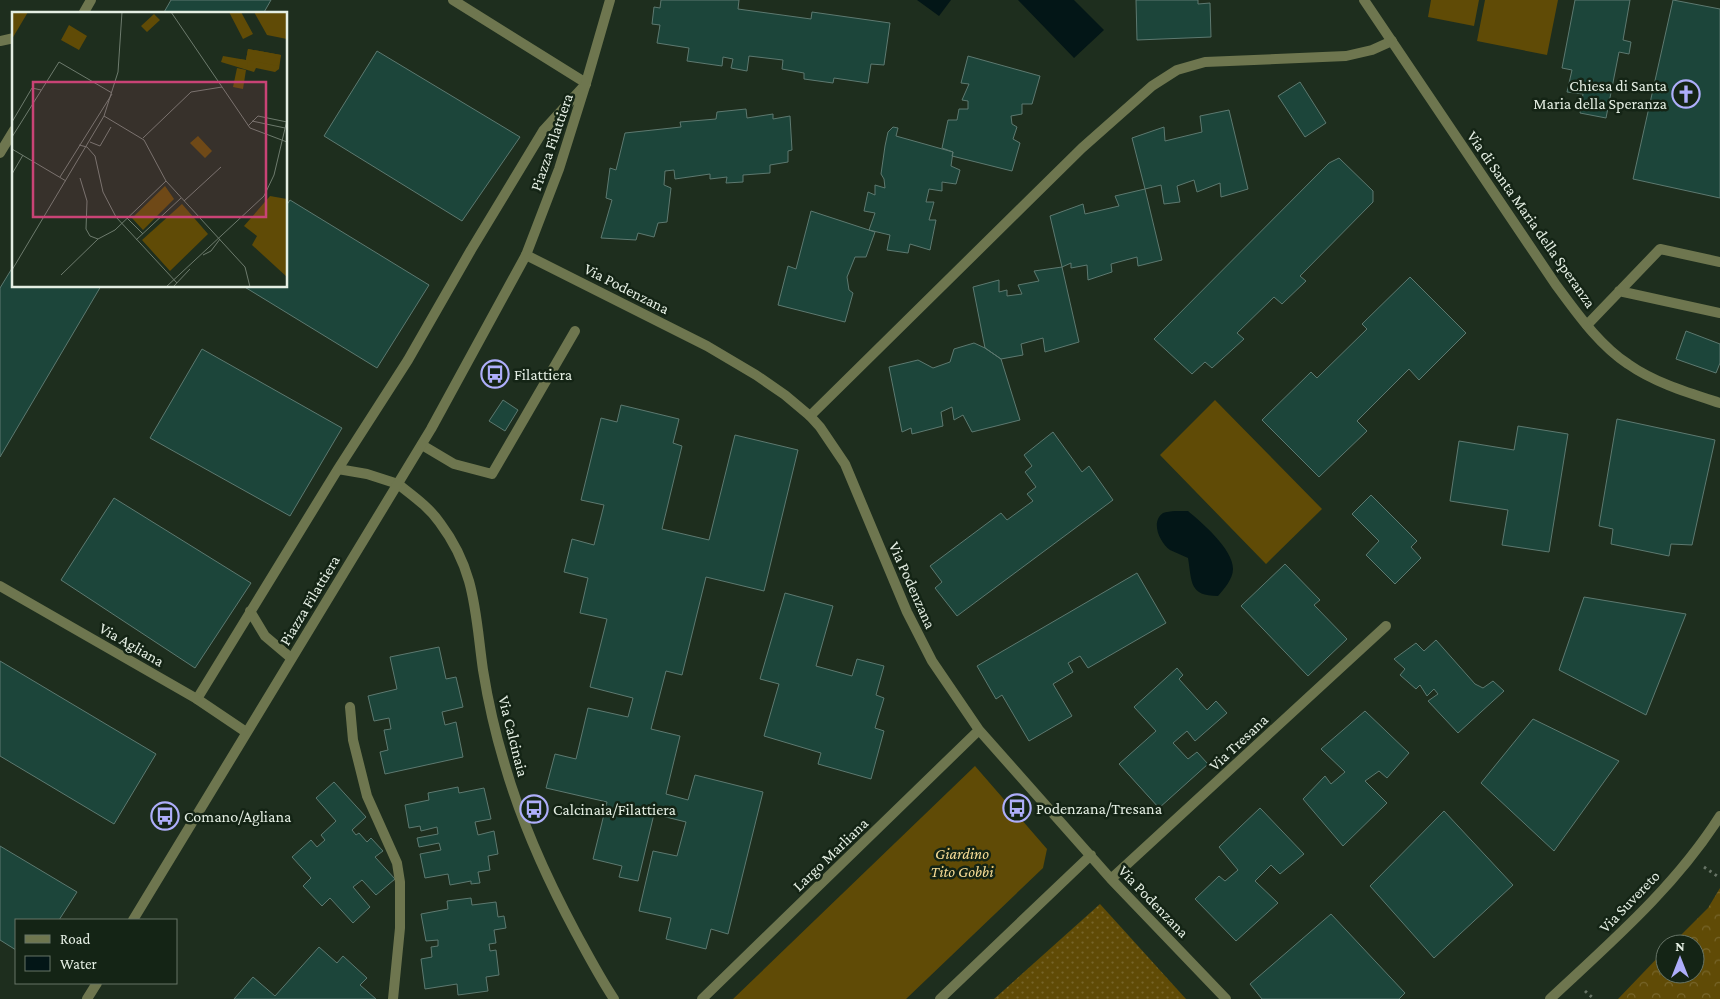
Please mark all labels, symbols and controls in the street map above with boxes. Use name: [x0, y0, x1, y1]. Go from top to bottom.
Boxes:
inset map: [12, 12, 288, 288]
place label: Chiesa di Santa Maria della Speranza: [1533, 77, 1668, 113]
church icon: Chiesa di Santa Maria della Speranza: [1671, 79, 1701, 109]
street label: Piazza Filattiera: [527, 91, 576, 193]
street label: Via di Santa Maria della Speranza: [1463, 128, 1600, 312]
street label: Via Podenzana: [581, 260, 673, 317]
bus stop icon: Filattiera: [480, 359, 510, 389]
place label: Filattiera: [514, 366, 573, 383]
street label: Via Podenzana: [886, 539, 940, 632]
street label: Piazza Filattiera: [276, 552, 343, 648]
street label: Via Agliana: [96, 619, 168, 671]
street label: Via Calcinaia: [495, 694, 532, 779]
street label: Via Tresana: [1205, 710, 1272, 774]
bus stop icon: Podenzana/Tresana: [1002, 793, 1032, 823]
bus stop icon: Calcinaia/Filattiera: [519, 794, 549, 824]
place label: Podenzana/Tresana: [1036, 800, 1163, 817]
bus stop icon: Comano/Agliana: [150, 801, 180, 831]
place label: Calcinaia/Filattiera: [553, 801, 677, 818]
place label: Comano/Agliana: [184, 808, 292, 826]
street label: Largo Marliana: [789, 814, 872, 895]
park label: Giardino Tito Gobbi: [930, 845, 994, 880]
street label: Via Podenzana: [1115, 862, 1193, 941]
street label: Via Suvereto: [1596, 867, 1663, 936]
legend: [15, 919, 178, 984]
text: Road: [60, 931, 91, 947]
north arrow: [1655, 934, 1705, 984]
text: N: [1675, 938, 1685, 954]
text: Water: [60, 956, 97, 972]

